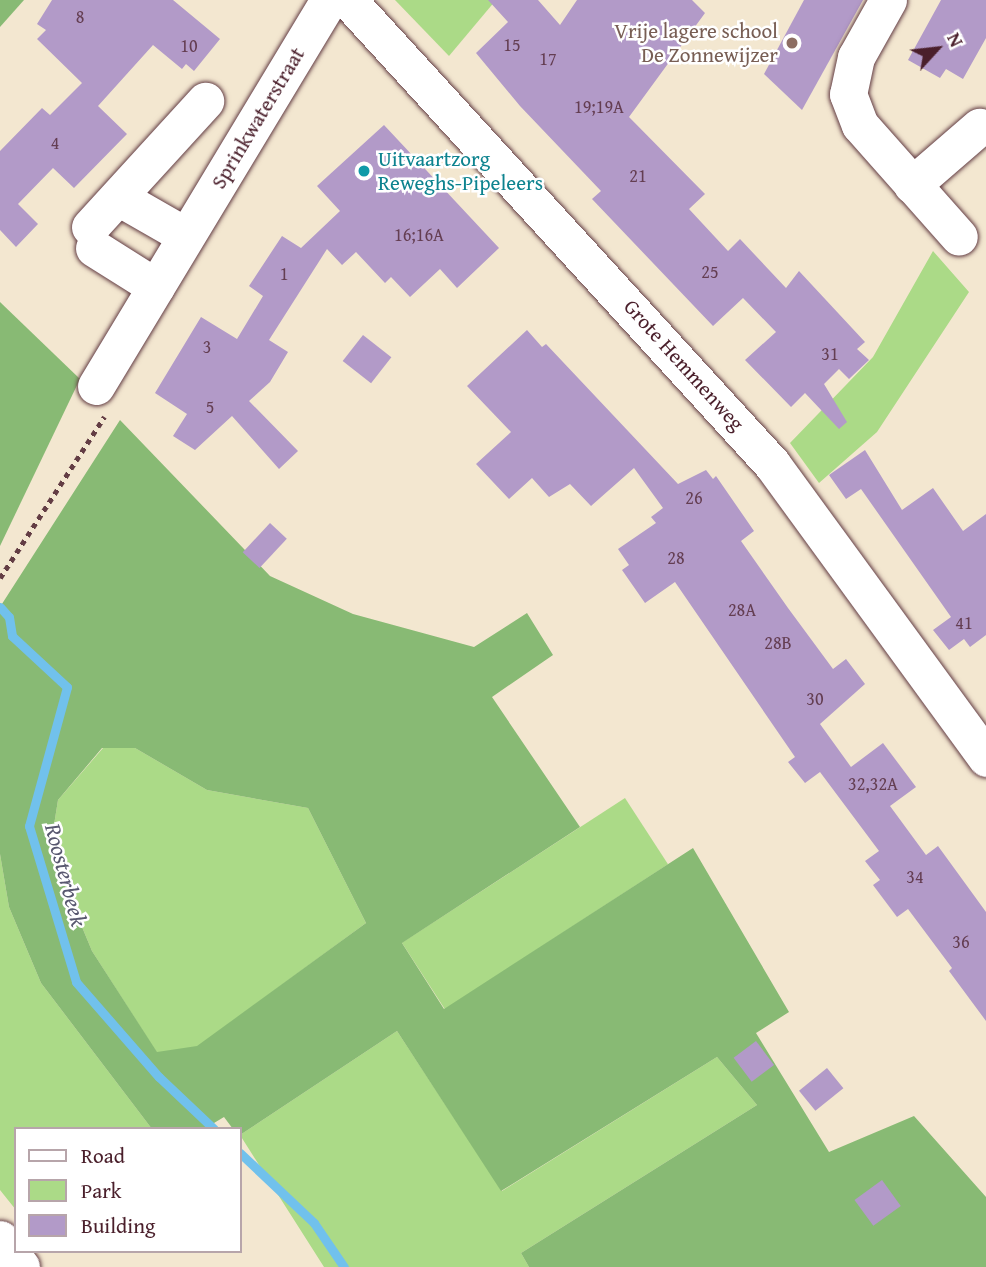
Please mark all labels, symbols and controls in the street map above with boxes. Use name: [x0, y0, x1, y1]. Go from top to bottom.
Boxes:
house number: 8: [76, 6, 84, 28]
north arrow: [902, 14, 972, 84]
place label: Vrije lagere school De Zonnewijzer: [614, 18, 778, 68]
text: N: [940, 27, 971, 51]
house number: 15: [503, 34, 521, 56]
house number: 10: [180, 35, 198, 57]
marker: Vrije lagere school De Zonnewijzer: [784, 35, 800, 51]
street label: Sprinkwaterstraat: [206, 43, 310, 193]
house number: 17: [539, 48, 557, 70]
house number: 19;19A: [574, 96, 624, 118]
house number: 4: [51, 132, 59, 154]
place label: Uitvaartzorg Reweghs-Pipeleers: [378, 146, 543, 196]
marker: Uitvaartzorg Reweghs-Pipeleers: [356, 163, 372, 179]
house number: 21: [629, 165, 647, 187]
house number: 16;16A: [394, 224, 444, 246]
house number: 25: [701, 261, 719, 283]
house number: 1: [280, 263, 288, 285]
street label: Grote Hemmenweg: [618, 294, 750, 436]
house number: 3: [203, 336, 211, 358]
house number: 31: [821, 343, 839, 365]
house number: 5: [206, 396, 214, 418]
house number: 26: [685, 487, 703, 509]
house number: 28: [667, 547, 685, 569]
house number: 28A: [728, 599, 756, 621]
house number: 41: [955, 612, 973, 634]
house number: 28B: [764, 632, 792, 654]
house number: 30: [806, 688, 824, 710]
house number: 32,32A: [848, 773, 898, 795]
water label: Roosterbeek: [39, 820, 93, 930]
house number: 34: [906, 866, 924, 888]
house number: 36: [952, 931, 970, 953]
legend: [14, 1127, 242, 1253]
text: Road: [81, 1140, 125, 1171]
text: Park: [81, 1175, 122, 1206]
text: Building: [81, 1210, 155, 1241]

